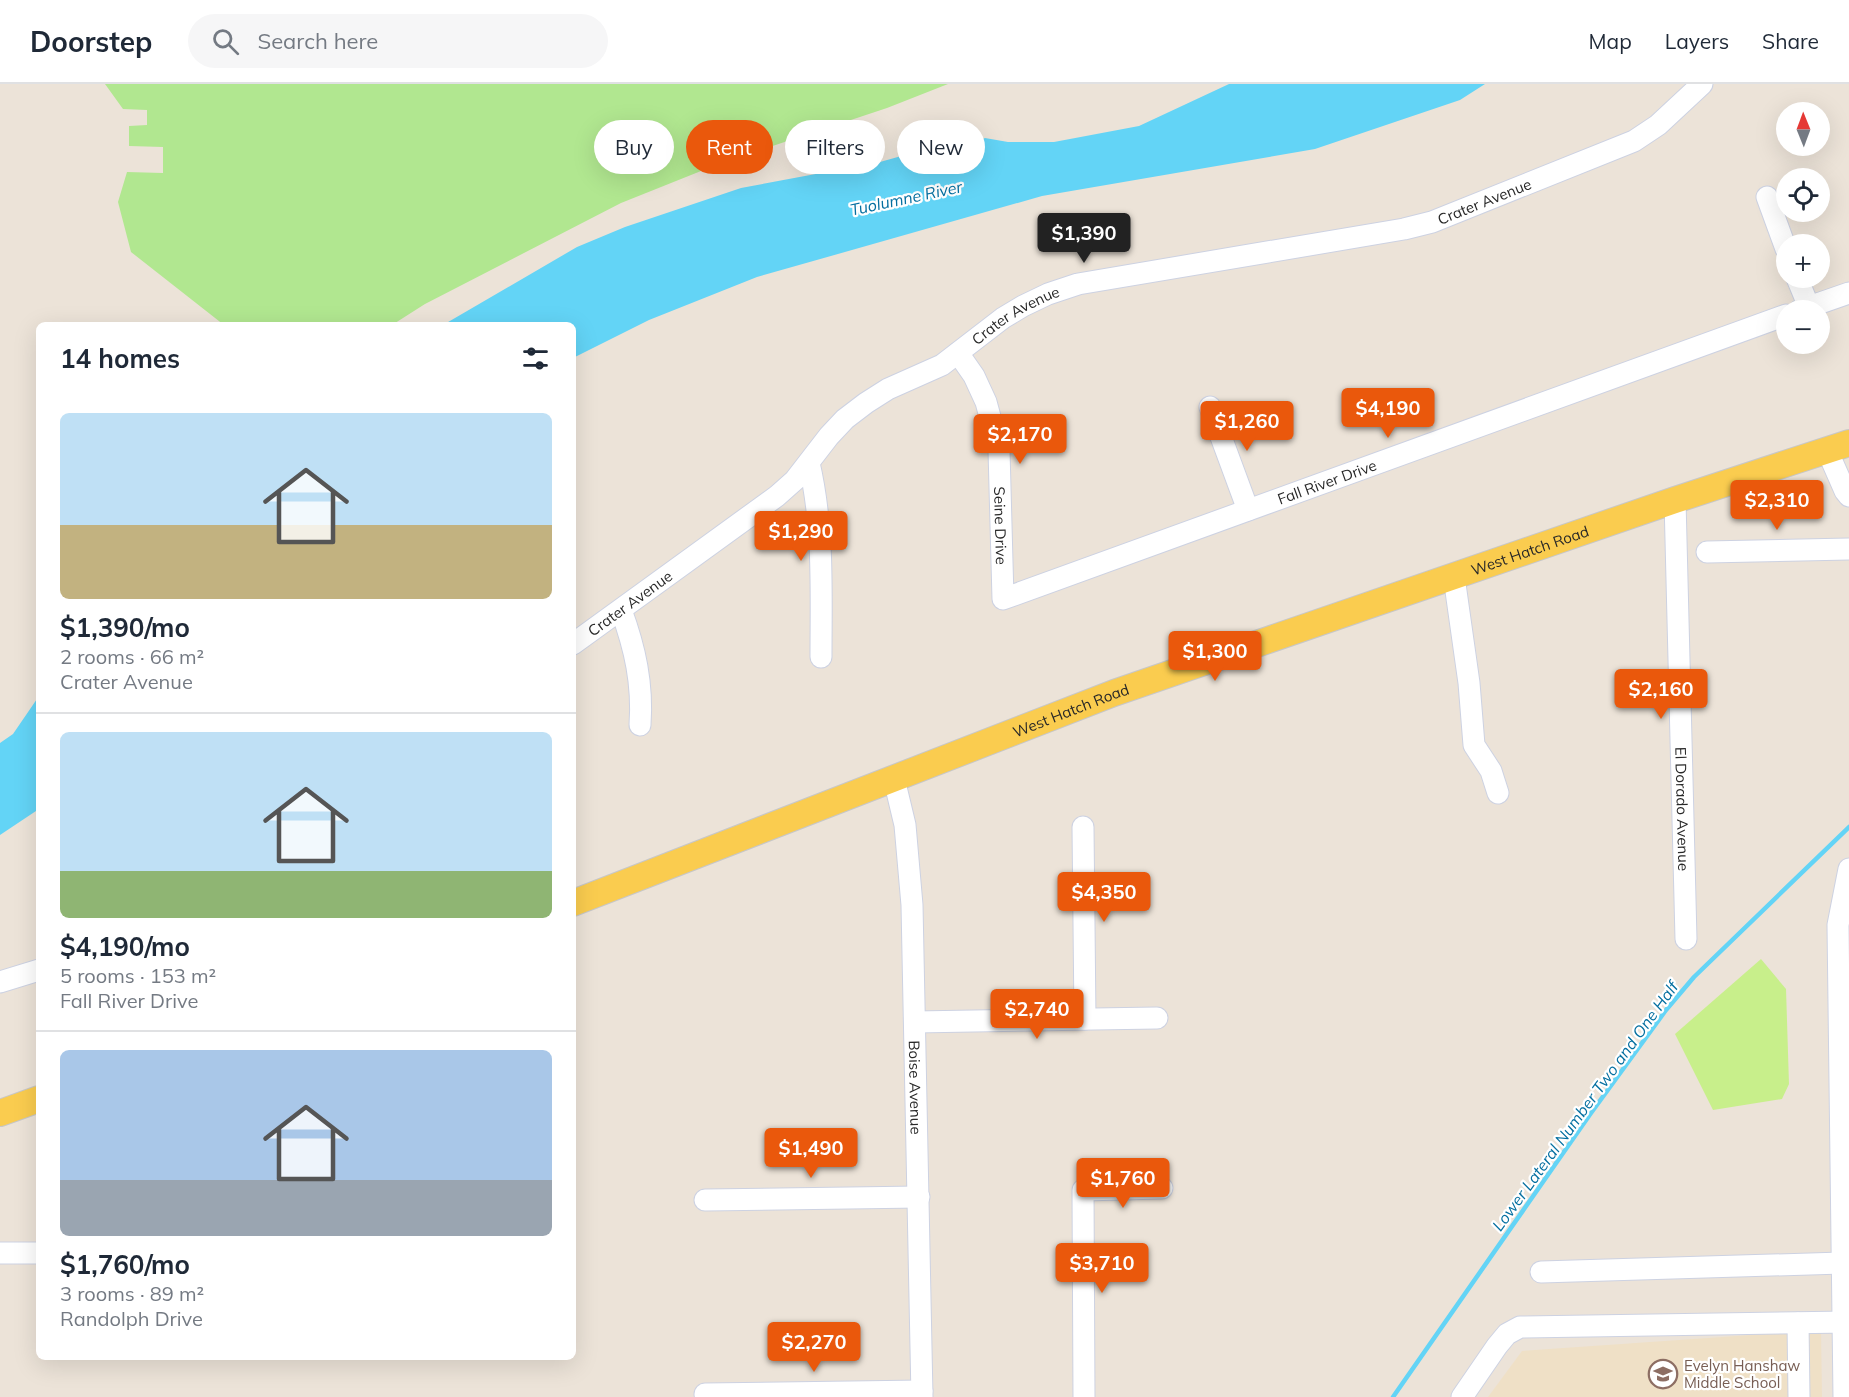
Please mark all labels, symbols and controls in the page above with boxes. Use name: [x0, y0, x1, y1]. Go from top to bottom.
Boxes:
search box: [188, 14, 608, 68]
text: Doorstep: [30, 24, 152, 59]
icon: search: [209, 25, 242, 58]
text: Search here: [257, 27, 378, 55]
text: Map: [1589, 28, 1632, 54]
text: Layers: [1665, 28, 1729, 54]
text: Share: [1762, 28, 1819, 54]
north arrow: [1776, 102, 1830, 156]
map controls: [1776, 102, 1830, 354]
chip: Buy: [594, 120, 674, 174]
chip: Rent: [686, 120, 773, 174]
chip: Filters: [785, 120, 885, 174]
chip: New: [897, 120, 985, 174]
button: locate: [1776, 168, 1830, 222]
street label: Crater Avenue: [1434, 174, 1534, 228]
water label: Tuolumne River: [848, 176, 965, 220]
pin: $1,390: [1035, 213, 1133, 264]
text: $1,390: [1052, 220, 1116, 245]
button: +: [1776, 234, 1830, 288]
street label: Crater Avenue: [968, 281, 1062, 348]
button: −: [1776, 300, 1830, 354]
text: 14 homes: [60, 342, 180, 375]
icon: filters: [519, 342, 552, 375]
pin: $4,190: [1339, 388, 1437, 439]
text: $4,190: [1356, 395, 1420, 420]
pin: $1,260: [1198, 401, 1296, 452]
text: $1,260: [1215, 408, 1279, 433]
pin: $2,170: [971, 414, 1069, 465]
text: $2,170: [988, 421, 1052, 446]
icon: home: [252, 452, 360, 560]
street label: Fall River Drive: [1275, 455, 1379, 508]
pin: $2,310: [1728, 480, 1826, 531]
street label: Seine Drive: [990, 486, 1012, 565]
text: $2,310: [1745, 487, 1809, 512]
pin: $1,290: [752, 511, 850, 562]
text: $1,290: [769, 518, 833, 543]
street label: West Hatch Road: [1468, 521, 1591, 579]
street label: Crater Avenue: [584, 566, 676, 640]
text: $1,390/mo: [60, 611, 190, 644]
pin: $1,300: [1166, 631, 1264, 682]
text: $1,300: [1183, 638, 1247, 663]
text: 2 rooms · 66 m²: [60, 644, 204, 669]
text: Crater Avenue: [60, 669, 193, 694]
pin: $2,160: [1612, 669, 1710, 720]
text: $2,160: [1629, 676, 1693, 701]
street label: West Hatch Road: [1010, 679, 1132, 741]
street label: El Dorado Avenue: [1672, 747, 1694, 871]
icon: home: [252, 771, 360, 879]
pin: $4,350: [1055, 872, 1153, 923]
text: $4,350: [1072, 879, 1136, 904]
text: $4,190/mo: [60, 930, 190, 963]
text: 5 rooms · 153 m²: [60, 963, 216, 988]
water label: Lower Lateral Number Two and One Half: [1488, 976, 1683, 1235]
text: Fall River Drive: [60, 988, 198, 1013]
pin: $2,740: [988, 989, 1086, 1040]
text: $2,740: [1005, 996, 1069, 1021]
street label: Boise Avenue: [905, 1040, 926, 1135]
icon: home: [252, 1089, 360, 1197]
pin: $1,490: [762, 1128, 860, 1179]
text: $1,490: [779, 1135, 843, 1160]
pin: $1,760: [1074, 1158, 1172, 1209]
text: $1,760: [1091, 1165, 1155, 1190]
pin: $3,710: [1053, 1243, 1151, 1294]
text: $1,760/mo: [60, 1248, 190, 1281]
text: $3,710: [1070, 1250, 1134, 1275]
text: 3 rooms · 89 m²: [60, 1281, 204, 1306]
text: Randolph Drive: [60, 1306, 203, 1331]
pin: $2,270: [765, 1322, 863, 1373]
text: $2,270: [782, 1329, 846, 1354]
place label: Evelyn Hanshaw Middle School: [1684, 1356, 1800, 1392]
school or university icon: Evelyn Hanshaw Middle School: [1647, 1358, 1679, 1390]

